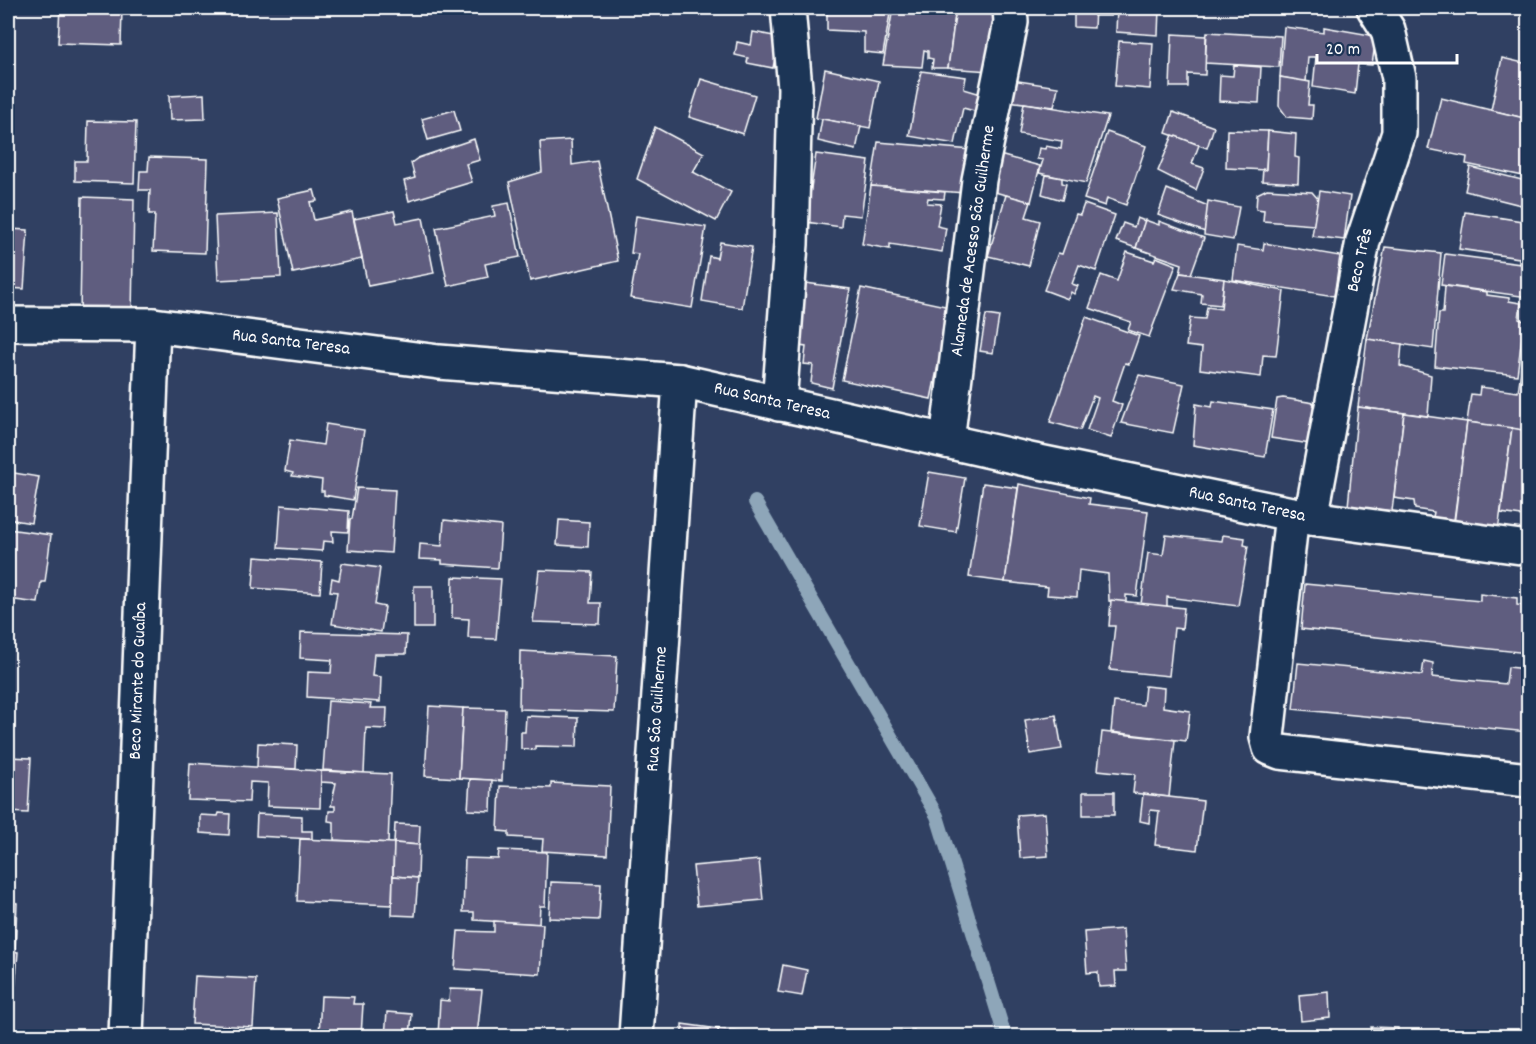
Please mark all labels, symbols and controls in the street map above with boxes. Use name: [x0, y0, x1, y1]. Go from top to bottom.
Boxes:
scale bar: [1317, 27, 1456, 65]
text: 20 m: [1326, 38, 1360, 63]
street label: Alameda de Acesso São Guilherme: [945, 124, 1003, 358]
street label: Beco Três: [1342, 225, 1380, 295]
street label: Rua Santa Teresa: [231, 323, 352, 363]
street label: Rua Santa Teresa: [711, 376, 833, 428]
street label: Rua Santa Teresa: [1186, 480, 1308, 530]
street label: Beco Mirante do Guaíba: [124, 601, 154, 760]
street label: Rua São Guilherme: [641, 645, 675, 773]

